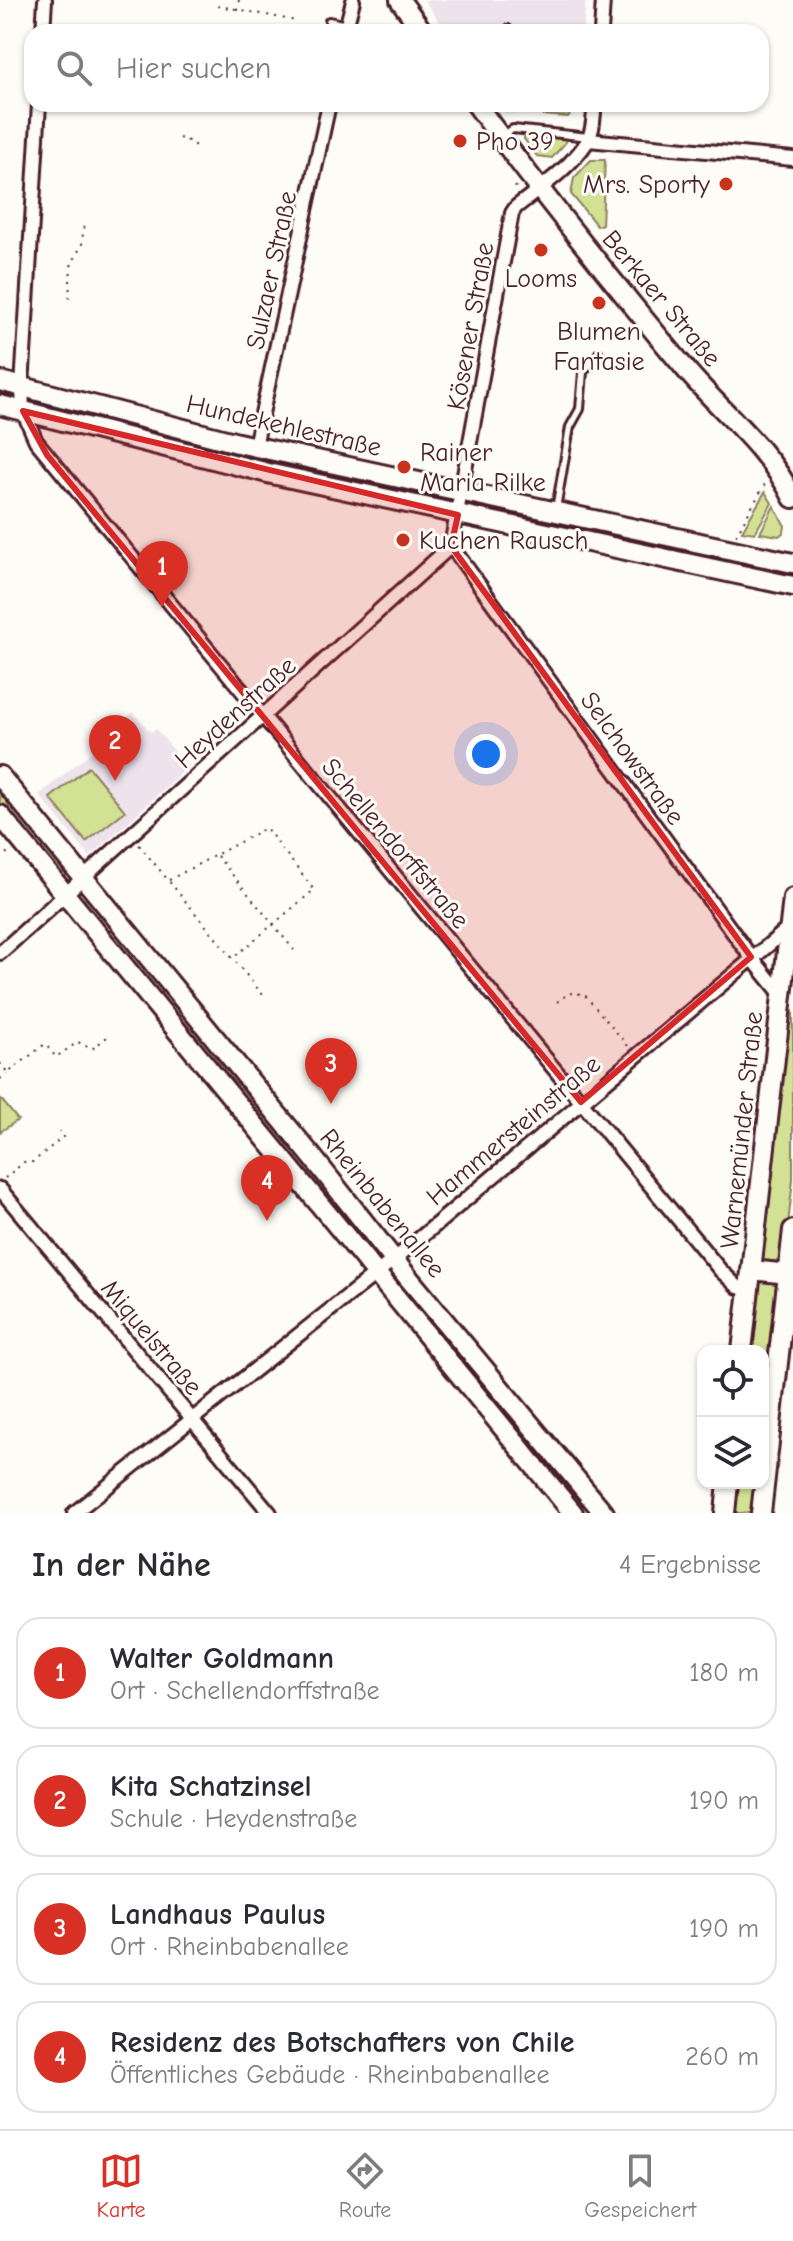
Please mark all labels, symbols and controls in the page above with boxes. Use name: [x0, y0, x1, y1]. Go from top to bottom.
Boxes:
search box: [24, 24, 769, 112]
icon: search: [52, 46, 96, 90]
text: Hier suchen: [116, 51, 271, 86]
place label: Pho 39: [476, 127, 554, 157]
marker: Pho 39: [451, 132, 469, 150]
place label: Mrs. Sporty: [583, 170, 710, 200]
marker: Mrs. Sporty: [717, 175, 735, 193]
street label: Sulzaer Straße: [241, 188, 303, 352]
street label: Berkaer Straße: [596, 224, 727, 373]
street label: Kösener Straße: [441, 240, 501, 413]
marker: Looms: [532, 241, 550, 259]
place label: Looms: [505, 264, 577, 294]
marker: Blumen Fantasie: [590, 294, 608, 312]
place label: Blumen Fantasie: [553, 317, 645, 377]
street label: Hundekehlestraße: [183, 389, 384, 463]
place label: Rainer Maria Rilke: [420, 438, 546, 498]
marker: Rainer Maria Rilke: [395, 458, 413, 476]
place label: Kuchen Rausch: [419, 526, 589, 556]
marker: Kuchen Rausch: [394, 531, 412, 549]
pin: 1: [136, 541, 188, 607]
street label: Heydenstraße: [169, 651, 302, 775]
street label: Selchowstraße: [574, 686, 690, 831]
pin: 2: [89, 715, 141, 781]
your location: [466, 734, 506, 774]
street label: Schellendorffstraße: [315, 752, 475, 935]
street label: Warnemünder Straße: [715, 1010, 769, 1250]
pin: 3: [305, 1038, 357, 1104]
street label: Hammersteinstraße: [421, 1049, 607, 1212]
street label: Rheinbabenallee: [313, 1123, 451, 1284]
pin: 4: [241, 1155, 293, 1221]
street label: Miquelstraße: [94, 1274, 208, 1401]
map controls: [697, 1345, 769, 1489]
button: locate: [697, 1345, 769, 1417]
button: layers: [697, 1417, 769, 1489]
text: In der Nähe: [32, 1545, 211, 1585]
text: 4 Ergebnisse: [619, 1550, 761, 1580]
text: Walter Goldmann: [110, 1641, 334, 1676]
text: 1: [55, 1658, 65, 1688]
text: 180 m: [689, 1658, 759, 1688]
text: Ort · Schellendorffstraße: [110, 1676, 380, 1706]
text: Kita Schatzinsel: [110, 1769, 312, 1804]
text: 2: [54, 1786, 66, 1816]
text: 190 m: [689, 1786, 759, 1816]
text: Schule · Heydenstraße: [110, 1804, 357, 1834]
text: Landhaus Paulus: [110, 1897, 325, 1932]
text: 3: [54, 1914, 66, 1944]
text: 190 m: [689, 1914, 759, 1944]
text: Ort · Rheinbabenallee: [110, 1932, 349, 1962]
text: Residenz des Botschafters von Chile: [110, 2025, 575, 2060]
text: 4: [54, 2042, 66, 2072]
text: 260 m: [685, 2042, 759, 2072]
text: Öffentliches Gebäude · Rheinbabenallee: [110, 2060, 549, 2090]
tab: Karte: [97, 2149, 146, 2223]
tab: Route: [339, 2149, 391, 2223]
tab: Gespeichert: [584, 2149, 696, 2223]

